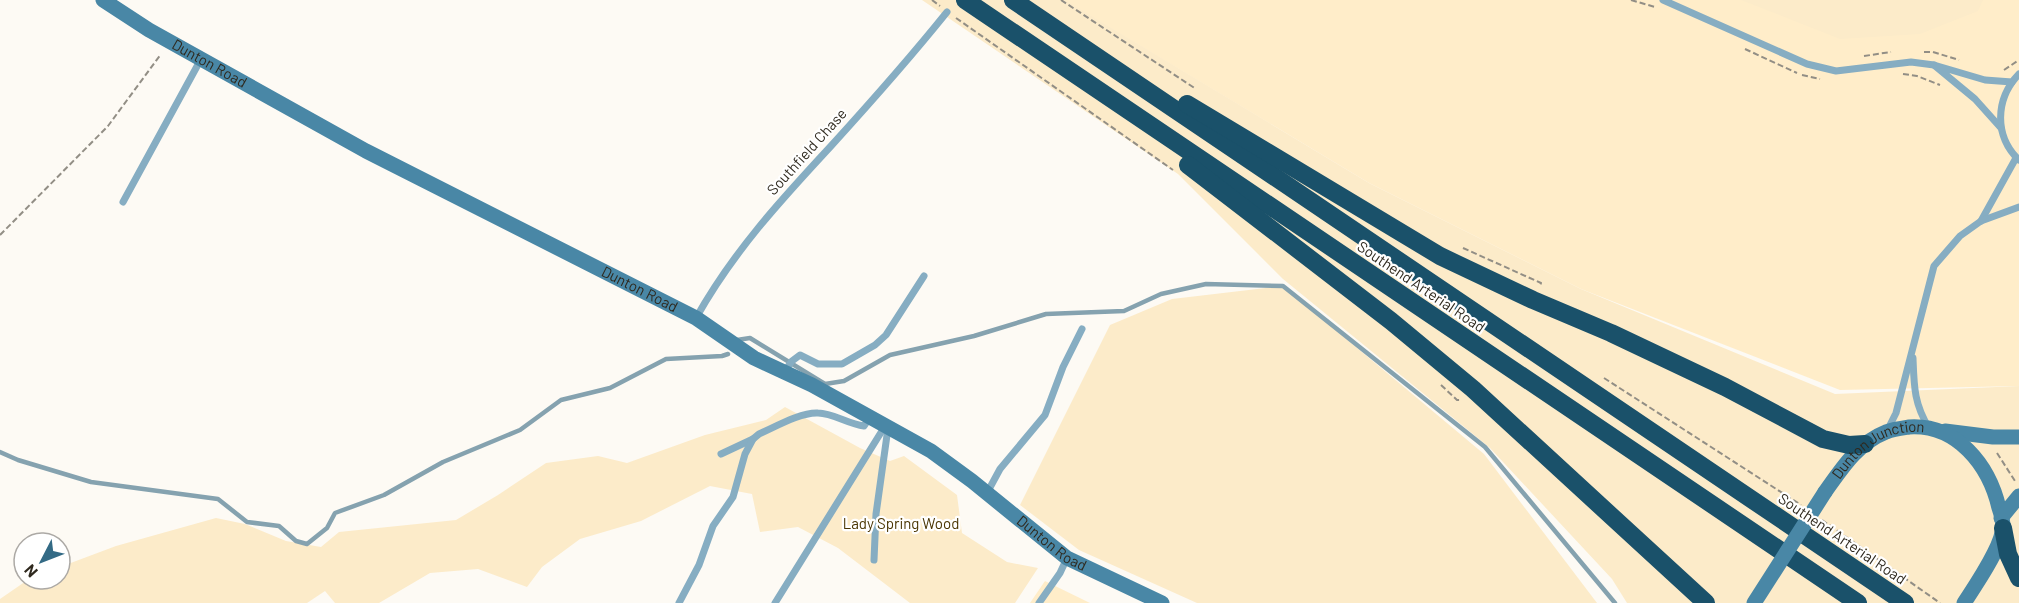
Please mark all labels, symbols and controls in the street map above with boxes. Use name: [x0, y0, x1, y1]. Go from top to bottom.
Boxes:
street label: Dunton Road: [169, 35, 250, 91]
street label: Southfield Chase: [763, 104, 850, 198]
street label: Southend Arterial Road: [1354, 237, 1489, 336]
street label: Dunton Road: [599, 262, 681, 315]
street label: Dunton Junction: [1827, 417, 1925, 482]
street label: Southend Arterial Road: [1775, 489, 1910, 588]
street label: Dunton Road: [1014, 511, 1090, 574]
park label: Lady Spring Wood: [843, 514, 959, 532]
north arrow: [12, 531, 72, 591]
text: N: [20, 561, 41, 582]

